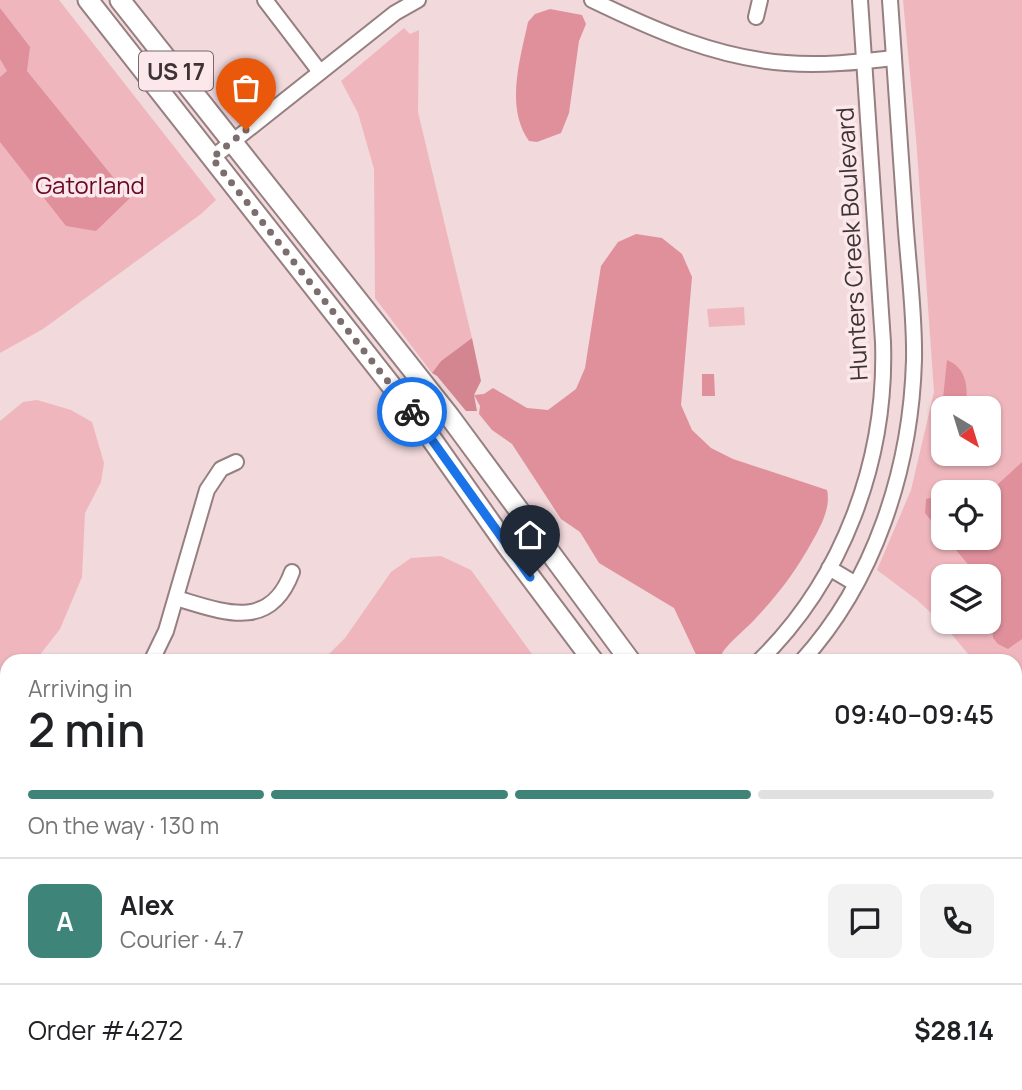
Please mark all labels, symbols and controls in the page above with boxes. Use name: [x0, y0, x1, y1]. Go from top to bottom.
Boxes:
road number: US 17: [139, 52, 213, 90]
pin: [216, 58, 276, 130]
icon: bag: [227, 69, 265, 107]
street label: Hunters Creek Boulevard: [827, 106, 875, 382]
park label: Gatorland: [35, 168, 145, 201]
courier: [377, 377, 447, 447]
icon: bike: [393, 393, 431, 431]
north arrow: [931, 396, 1001, 466]
map controls: [931, 396, 1001, 634]
button: locate: [931, 480, 1001, 550]
pin: [500, 505, 560, 577]
icon: home: [511, 516, 549, 554]
button: layers: [931, 564, 1001, 634]
text: Arriving in: [28, 672, 133, 704]
text: 09:40–09:45: [834, 696, 994, 732]
text: 2 min: [28, 698, 145, 761]
text: On the way · 130 m: [28, 809, 219, 841]
button: chat: [828, 884, 902, 958]
button: phone: [920, 884, 994, 958]
text: Alex: [120, 887, 174, 923]
text: A: [56, 903, 74, 939]
text: Courier · 4.7: [120, 923, 244, 955]
text: Order #4272: [28, 1012, 183, 1048]
text: $28.14: [914, 1012, 994, 1048]

